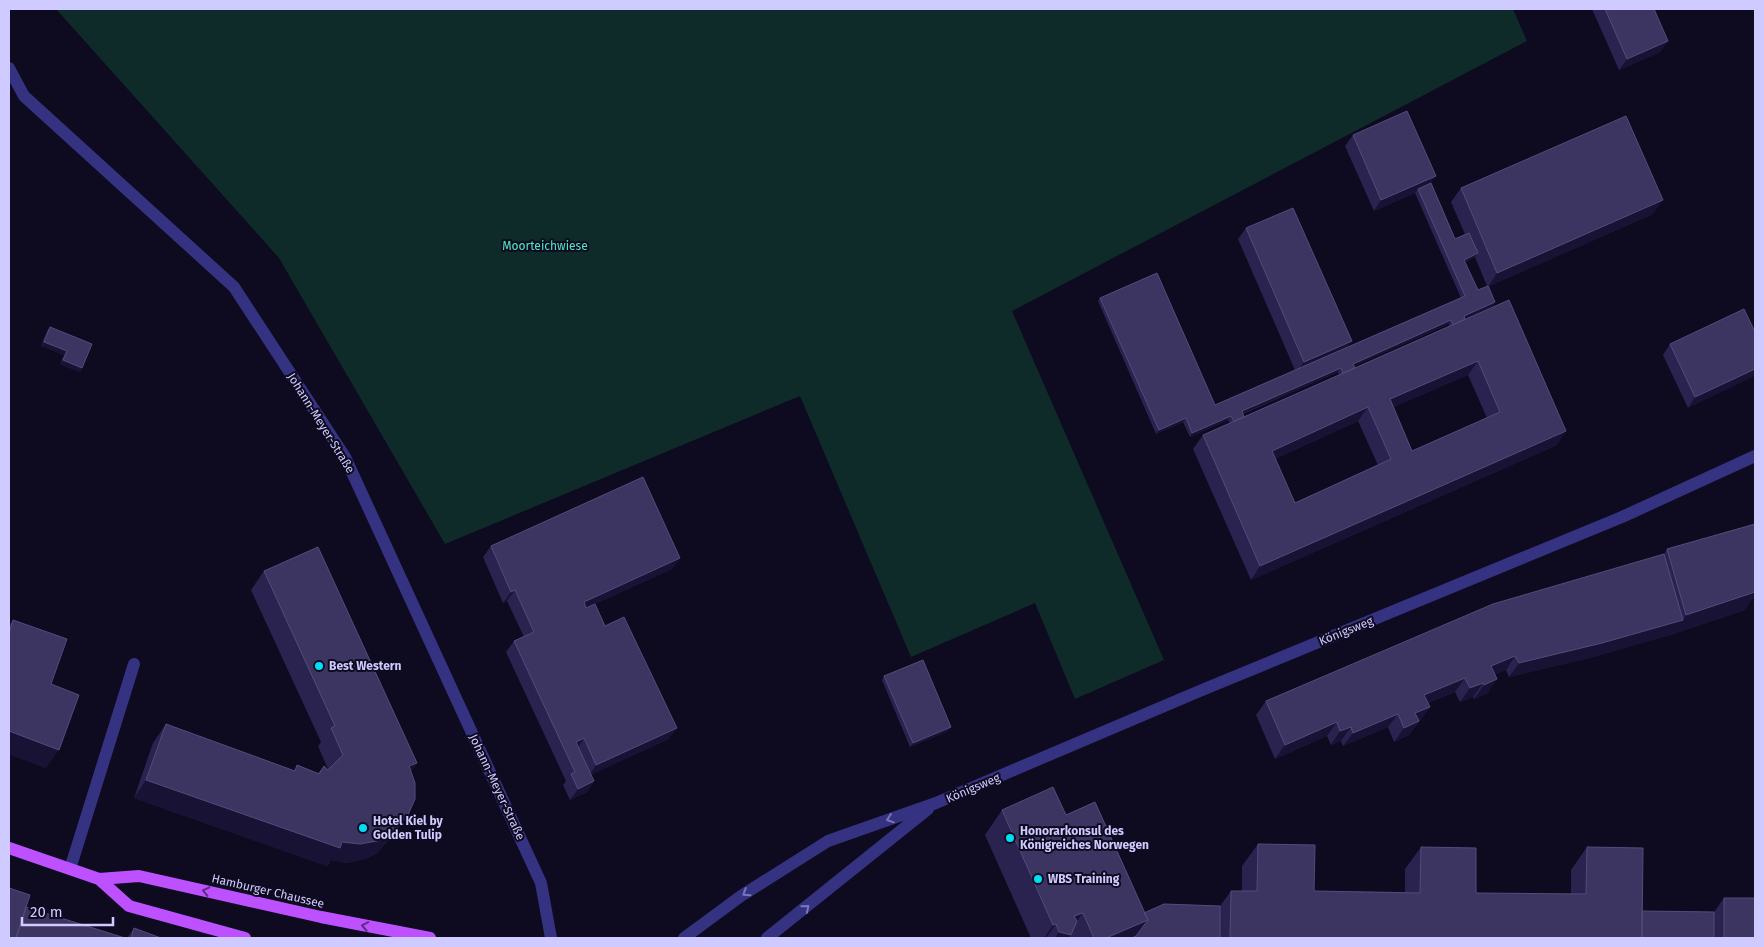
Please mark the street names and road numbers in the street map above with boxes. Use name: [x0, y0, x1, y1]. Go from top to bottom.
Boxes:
street label: Johann-Meyer-Straße: [285, 370, 357, 476]
street label: Königsweg: [1317, 613, 1376, 648]
street label: Johann-Meyer-Straße: [466, 732, 528, 842]
street label: Königsweg: [944, 770, 1003, 806]
street label: Hamburger Chaussee: [210, 871, 326, 911]

